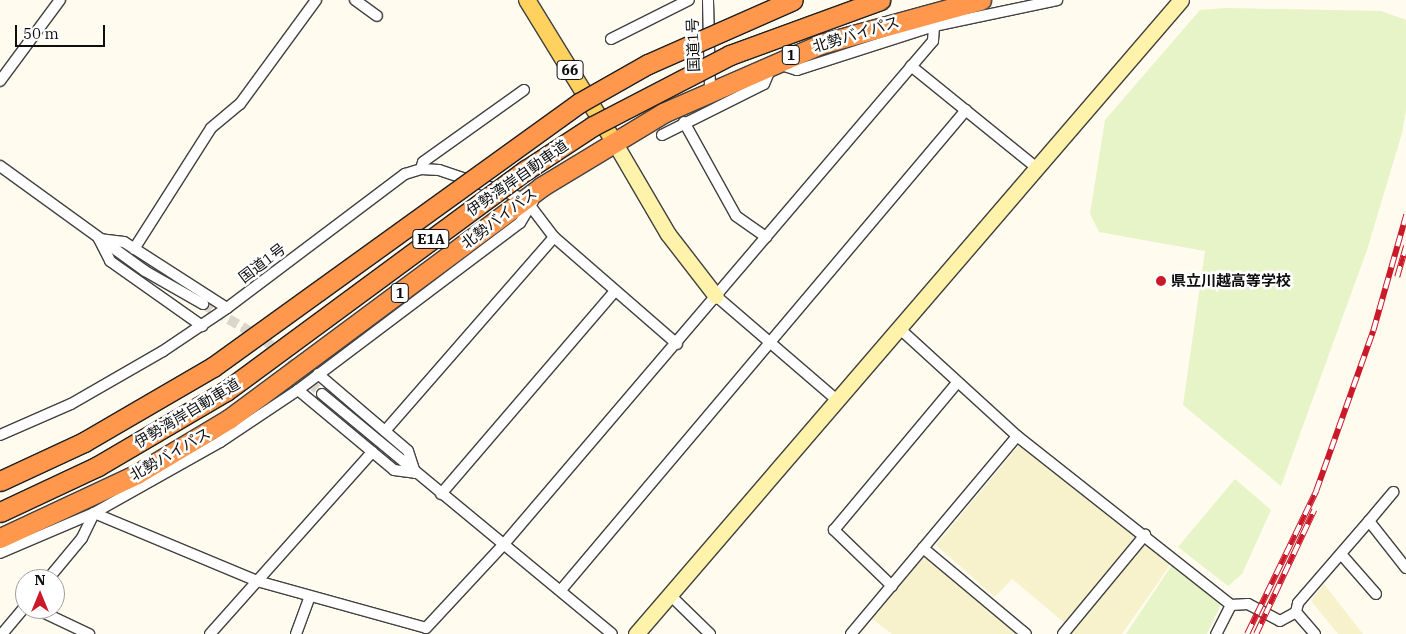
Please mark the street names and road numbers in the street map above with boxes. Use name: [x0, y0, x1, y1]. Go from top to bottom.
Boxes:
street label: 北勢バイパス: [810, 12, 902, 56]
street label: 国道1号: [683, 18, 703, 72]
road number: 1: [781, 44, 801, 66]
road number: 66: [556, 58, 584, 82]
street label: 伊勢湾岸自動車道: [463, 136, 571, 220]
street label: 北勢バイパス: [458, 184, 540, 252]
road number: E1A: [412, 228, 450, 250]
street label: 国道1号: [235, 240, 289, 286]
road number: 1: [390, 282, 410, 304]
street label: 伊勢湾岸自動車道: [131, 374, 243, 452]
street label: 北勢バイパス: [127, 424, 213, 484]

